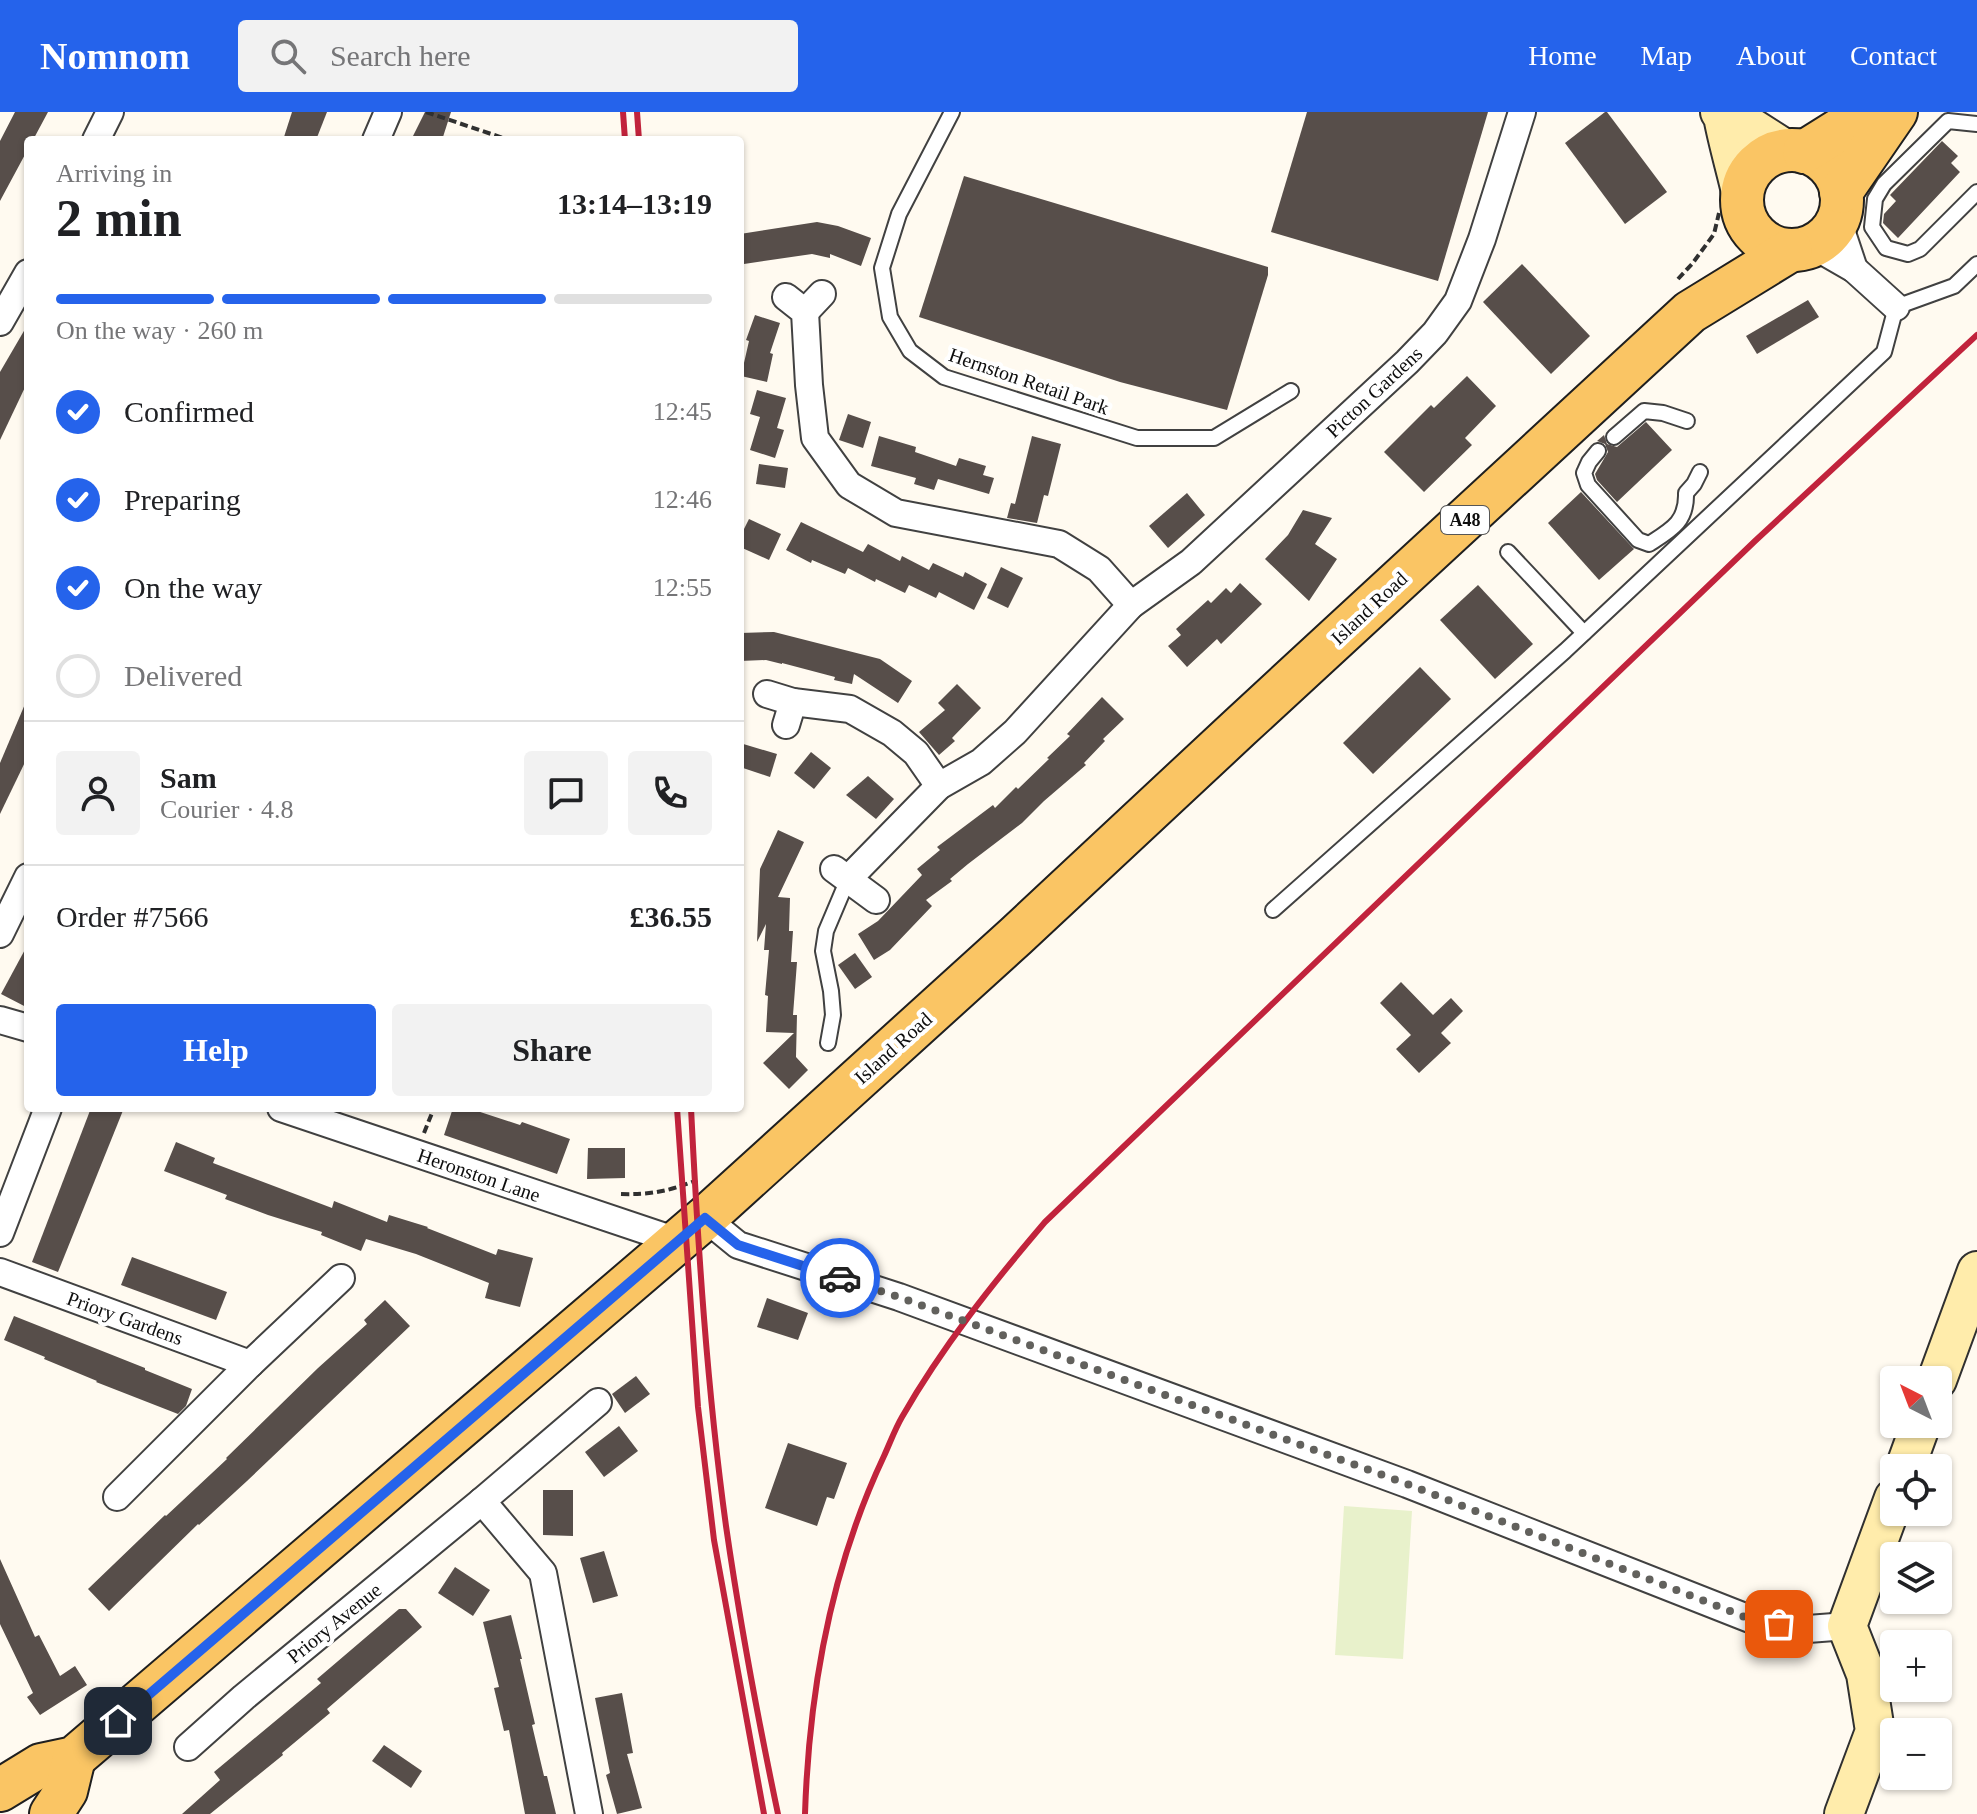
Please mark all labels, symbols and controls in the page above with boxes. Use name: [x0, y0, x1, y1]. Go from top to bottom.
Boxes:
search box: [238, 20, 798, 92]
icon: search: [266, 34, 310, 78]
text: Nomnom: [40, 35, 190, 77]
text: Search here: [330, 39, 471, 72]
text: Home: [1528, 40, 1597, 71]
text: Map: [1641, 40, 1692, 71]
text: About: [1736, 40, 1806, 71]
text: Contact: [1850, 40, 1937, 71]
text: Arriving in: [56, 159, 172, 188]
text: 13:14–13:19: [557, 187, 712, 220]
text: 2 min: [56, 190, 182, 247]
text: On the way · 260 m: [56, 316, 263, 345]
street label: Picton Gardens: [1322, 342, 1427, 442]
street label: Hernston Retail Park: [946, 343, 1112, 419]
icon: check: [56, 390, 100, 434]
text: Confirmed: [124, 395, 254, 428]
text: 12:45: [653, 397, 712, 426]
icon: check: [56, 478, 100, 522]
text: Preparing: [124, 483, 241, 516]
text: 12:46: [653, 485, 712, 514]
road number: A48: [1441, 506, 1489, 534]
icon: check: [56, 566, 100, 610]
street label: Island Road: [1326, 567, 1412, 649]
text: On the way: [124, 571, 262, 604]
text: 12:55: [653, 573, 712, 602]
text: Delivered: [124, 659, 242, 692]
button: person: [56, 751, 140, 835]
button: chat: [524, 751, 608, 835]
button: phone: [628, 751, 712, 835]
text: Sam: [160, 761, 217, 794]
text: Courier · 4.8: [160, 795, 294, 824]
text: Order #7566: [56, 900, 208, 933]
text: £36.55: [630, 900, 712, 933]
button: Help: [56, 1004, 376, 1096]
button: Share: [392, 1004, 712, 1096]
street label: Island Road: [850, 1008, 936, 1088]
street label: Heronston Lane: [415, 1144, 543, 1206]
courier: [800, 1238, 880, 1318]
icon: car: [818, 1256, 862, 1300]
street label: Priory Gardens: [64, 1287, 186, 1350]
north arrow: [1880, 1366, 1952, 1438]
map controls: [1880, 1366, 1952, 1790]
button: locate: [1880, 1454, 1952, 1526]
button: layers: [1880, 1542, 1952, 1614]
street label: Priory Avenue: [283, 1578, 386, 1668]
pin: [1745, 1590, 1813, 1658]
icon: bag: [1757, 1602, 1801, 1646]
button: +: [1880, 1630, 1952, 1702]
pin: [84, 1687, 152, 1755]
icon: home: [96, 1699, 140, 1743]
button: −: [1880, 1718, 1952, 1790]

